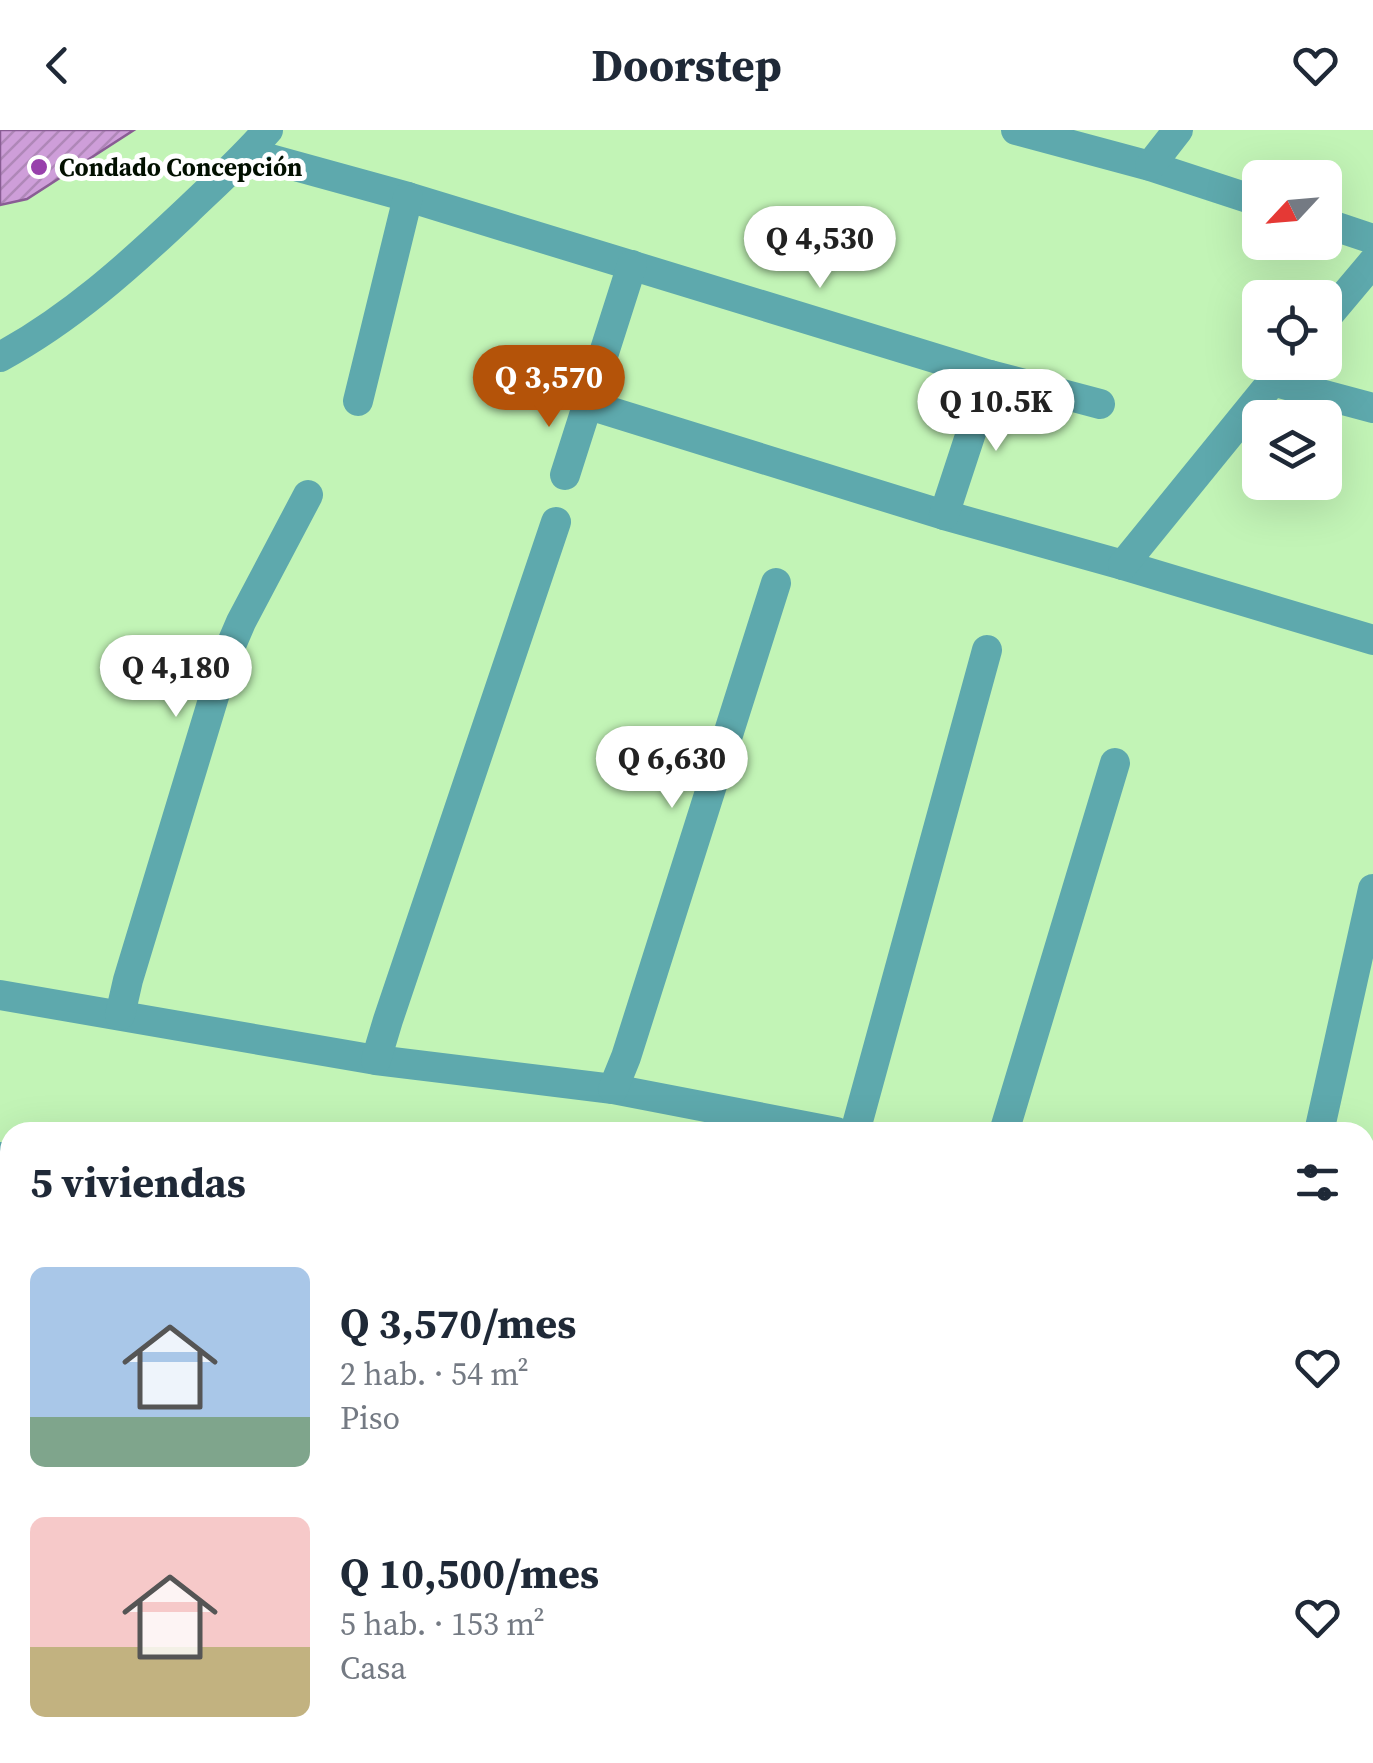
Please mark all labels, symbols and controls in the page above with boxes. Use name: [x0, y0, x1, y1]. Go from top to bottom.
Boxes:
text: Doorstep: [591, 34, 782, 96]
icon: back: [30, 38, 85, 93]
icon: heart: [1288, 38, 1343, 93]
place label: Condado Concepción: [59, 150, 302, 184]
marker: Condado Concepción: [28, 156, 50, 178]
north arrow: [1242, 160, 1342, 260]
map controls: [1242, 160, 1342, 500]
pin: Q 4,530: [728, 206, 912, 291]
text: Q 4,530: [766, 216, 874, 260]
button: locate: [1242, 280, 1342, 380]
pin: Q 3,570: [457, 345, 641, 430]
text: Q 3,570: [495, 355, 603, 399]
pin: Q 10.5K: [904, 369, 1088, 454]
text: Q 10.5K: [939, 379, 1053, 423]
button: layers: [1242, 400, 1342, 500]
pin: Q 4,180: [84, 635, 268, 720]
text: Q 4,180: [122, 645, 230, 689]
pin: Q 6,630: [580, 726, 764, 811]
text: Q 6,630: [618, 736, 726, 780]
text: 5 viviendas: [30, 1153, 246, 1211]
icon: filters: [1290, 1155, 1345, 1210]
text: Q 3,570/mes: [340, 1294, 576, 1352]
icon: home: [110, 1307, 230, 1427]
icon: heart: [1290, 1340, 1345, 1395]
text: 2 hab. · 54 m²: [340, 1352, 529, 1396]
text: Piso: [340, 1396, 400, 1440]
text: Q 10,500/mes: [340, 1544, 599, 1602]
icon: home: [110, 1557, 230, 1677]
icon: heart: [1290, 1590, 1345, 1645]
text: 5 hab. · 153 m²: [340, 1602, 545, 1646]
text: Casa: [340, 1646, 407, 1690]

